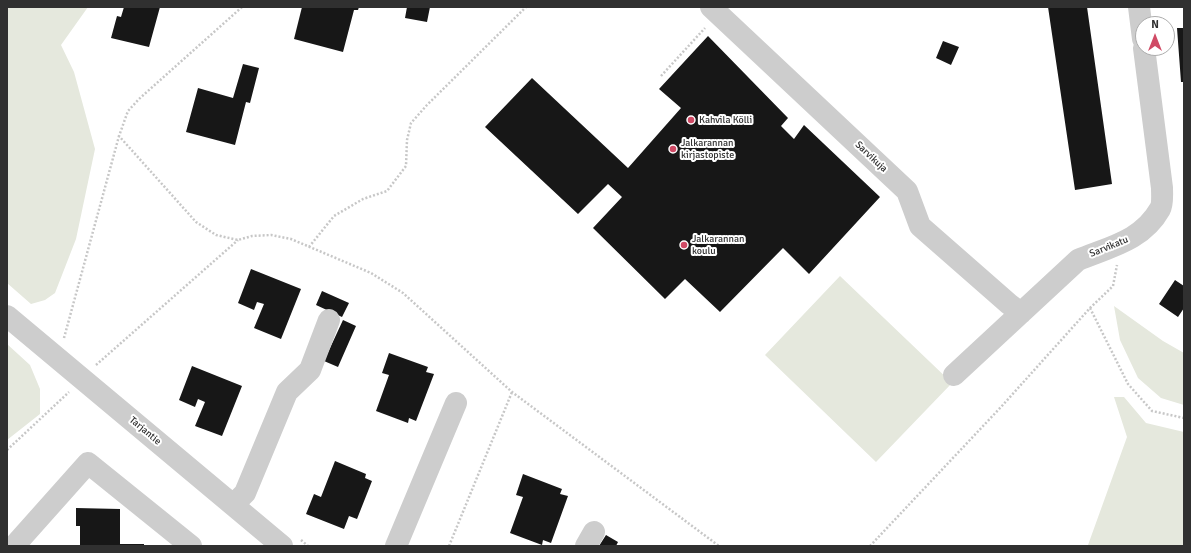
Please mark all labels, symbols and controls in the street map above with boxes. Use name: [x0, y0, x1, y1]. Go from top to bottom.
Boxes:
north arrow: [1135, 16, 1175, 56]
text: N: [1151, 18, 1159, 31]
place label: Kahvila Kölli: [699, 114, 752, 126]
marker: Kahvila Kölli: [686, 115, 696, 125]
place label: Jalkarannan kirjastopiste: [681, 137, 734, 160]
street label: Sarvikuja: [852, 139, 890, 175]
marker: Jalkarannan kirjastopiste: [668, 144, 678, 154]
place label: Jalkarannan koulu: [692, 233, 744, 256]
street label: Sarvikatu: [1088, 234, 1130, 260]
marker: Jalkarannan koulu: [679, 240, 689, 250]
street label: Tarjantie: [127, 414, 163, 448]

